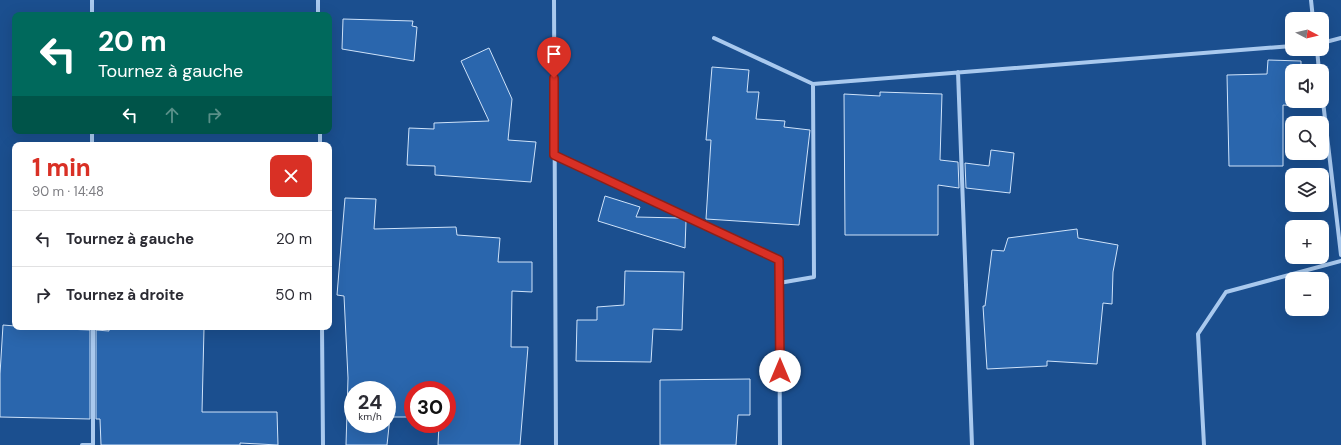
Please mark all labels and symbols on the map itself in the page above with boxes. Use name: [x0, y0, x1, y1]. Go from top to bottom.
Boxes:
north arrow: [1285, 12, 1329, 56]
pin: [537, 37, 571, 78]
position arrow: [759, 350, 801, 392]
speed limit sign: 30: [404, 381, 456, 433]

